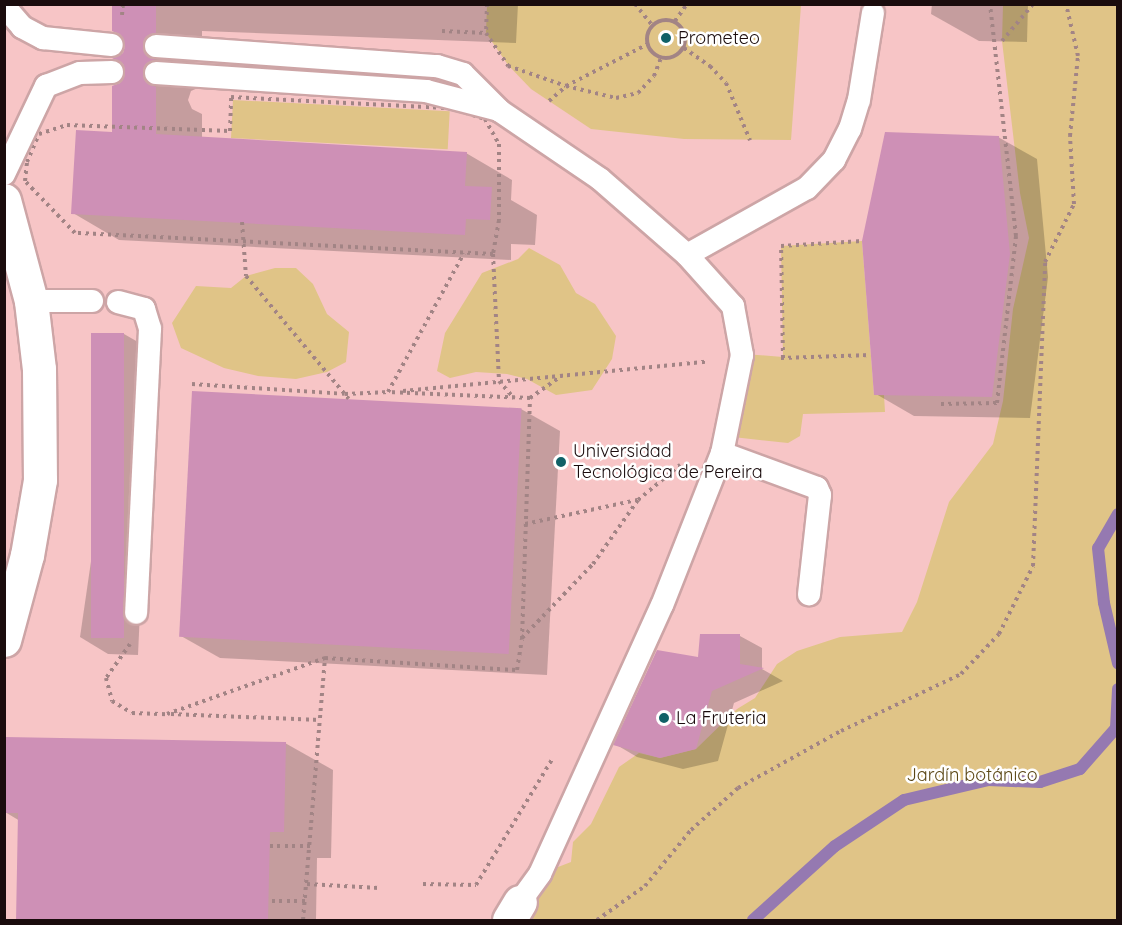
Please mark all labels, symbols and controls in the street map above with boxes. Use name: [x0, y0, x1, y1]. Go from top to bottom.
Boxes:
place label: Prometeo: [678, 27, 760, 49]
marker: Prometeo: [659, 31, 673, 45]
place label: Universidad Tecnológica de Pereira: [573, 441, 763, 484]
marker: Universidad Tecnológica de Pereira: [554, 455, 568, 469]
place label: La Fruteria: [676, 707, 766, 729]
marker: La Fruteria: [657, 711, 671, 725]
park label: Jardín botánico: [906, 764, 1038, 786]

